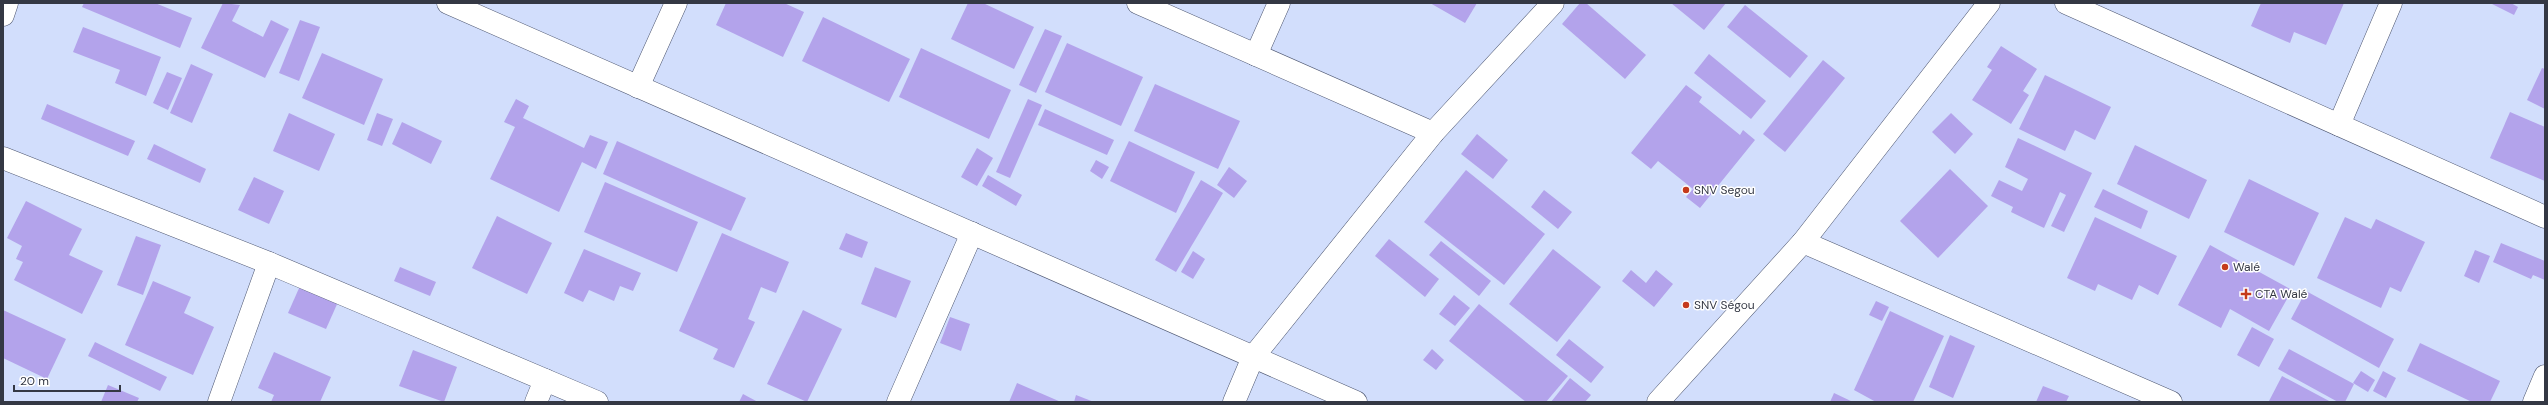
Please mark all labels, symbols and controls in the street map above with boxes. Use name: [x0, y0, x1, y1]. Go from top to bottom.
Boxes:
place label: SNV Segou: [1694, 182, 1755, 198]
marker: SNV Segou: [1681, 185, 1691, 195]
place label: Walé: [2233, 259, 2260, 275]
marker: Walé: [2220, 262, 2230, 272]
place label: CTA Walé: [2255, 286, 2308, 302]
marker: CTA Walé: [2240, 288, 2252, 300]
place label: SNV Ségou: [1694, 297, 1755, 313]
marker: SNV Ségou: [1681, 300, 1691, 310]
scale bar: [14, 367, 120, 393]
text: 20 m: [20, 373, 49, 389]

